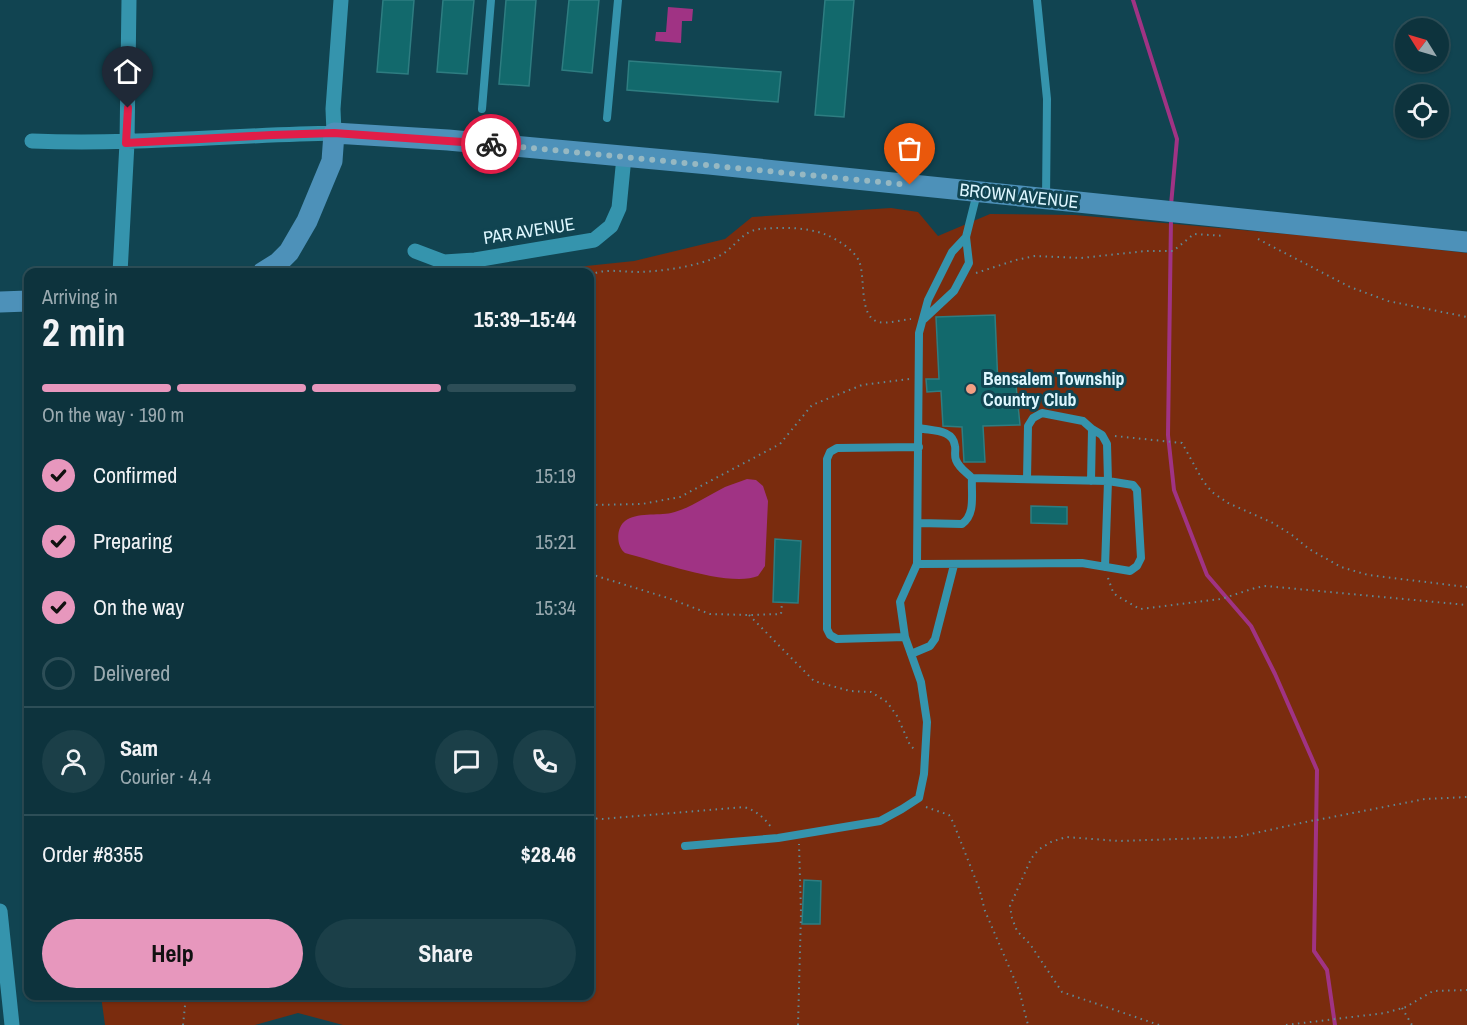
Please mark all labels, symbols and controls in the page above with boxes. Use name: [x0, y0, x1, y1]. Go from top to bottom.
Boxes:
north arrow: [1395, 18, 1449, 72]
map controls: [1395, 18, 1449, 138]
pin: [102, 46, 153, 108]
icon: home: [111, 55, 144, 88]
button: locate: [1395, 84, 1449, 138]
courier: [461, 114, 521, 174]
pin: [884, 123, 935, 185]
icon: bike: [475, 128, 508, 161]
icon: bag: [893, 132, 926, 165]
street label: BROWN AVENUE: [958, 177, 1080, 214]
street label: PAR AVENUE: [481, 211, 576, 250]
text: Arriving in: [42, 283, 118, 310]
text: 15:39–15:44: [474, 304, 576, 334]
text: 2 min: [42, 306, 126, 358]
place label: Bensalem Township Country Club: [983, 366, 1125, 412]
marker: Bensalem Township Country Club: [964, 382, 978, 396]
text: On the way · 190 m: [42, 401, 184, 428]
icon: check: [42, 459, 75, 492]
text: Confirmed: [93, 460, 177, 490]
text: 15:19: [535, 462, 576, 489]
icon: check: [42, 525, 75, 558]
text: Preparing: [93, 526, 172, 556]
text: 15:21: [535, 528, 576, 555]
icon: check: [42, 591, 75, 624]
text: On the way: [93, 592, 184, 622]
text: 15:34: [535, 594, 576, 621]
text: Delivered: [93, 658, 170, 688]
button: person: [42, 730, 105, 793]
button: chat: [435, 730, 498, 793]
button: phone: [513, 730, 576, 793]
text: Sam: [120, 733, 158, 763]
text: Courier · 4.4: [120, 763, 211, 790]
text: Order #8355: [42, 839, 143, 869]
text: $28.46: [521, 839, 576, 869]
button: Help: [42, 919, 303, 988]
button: Share: [315, 919, 576, 988]

